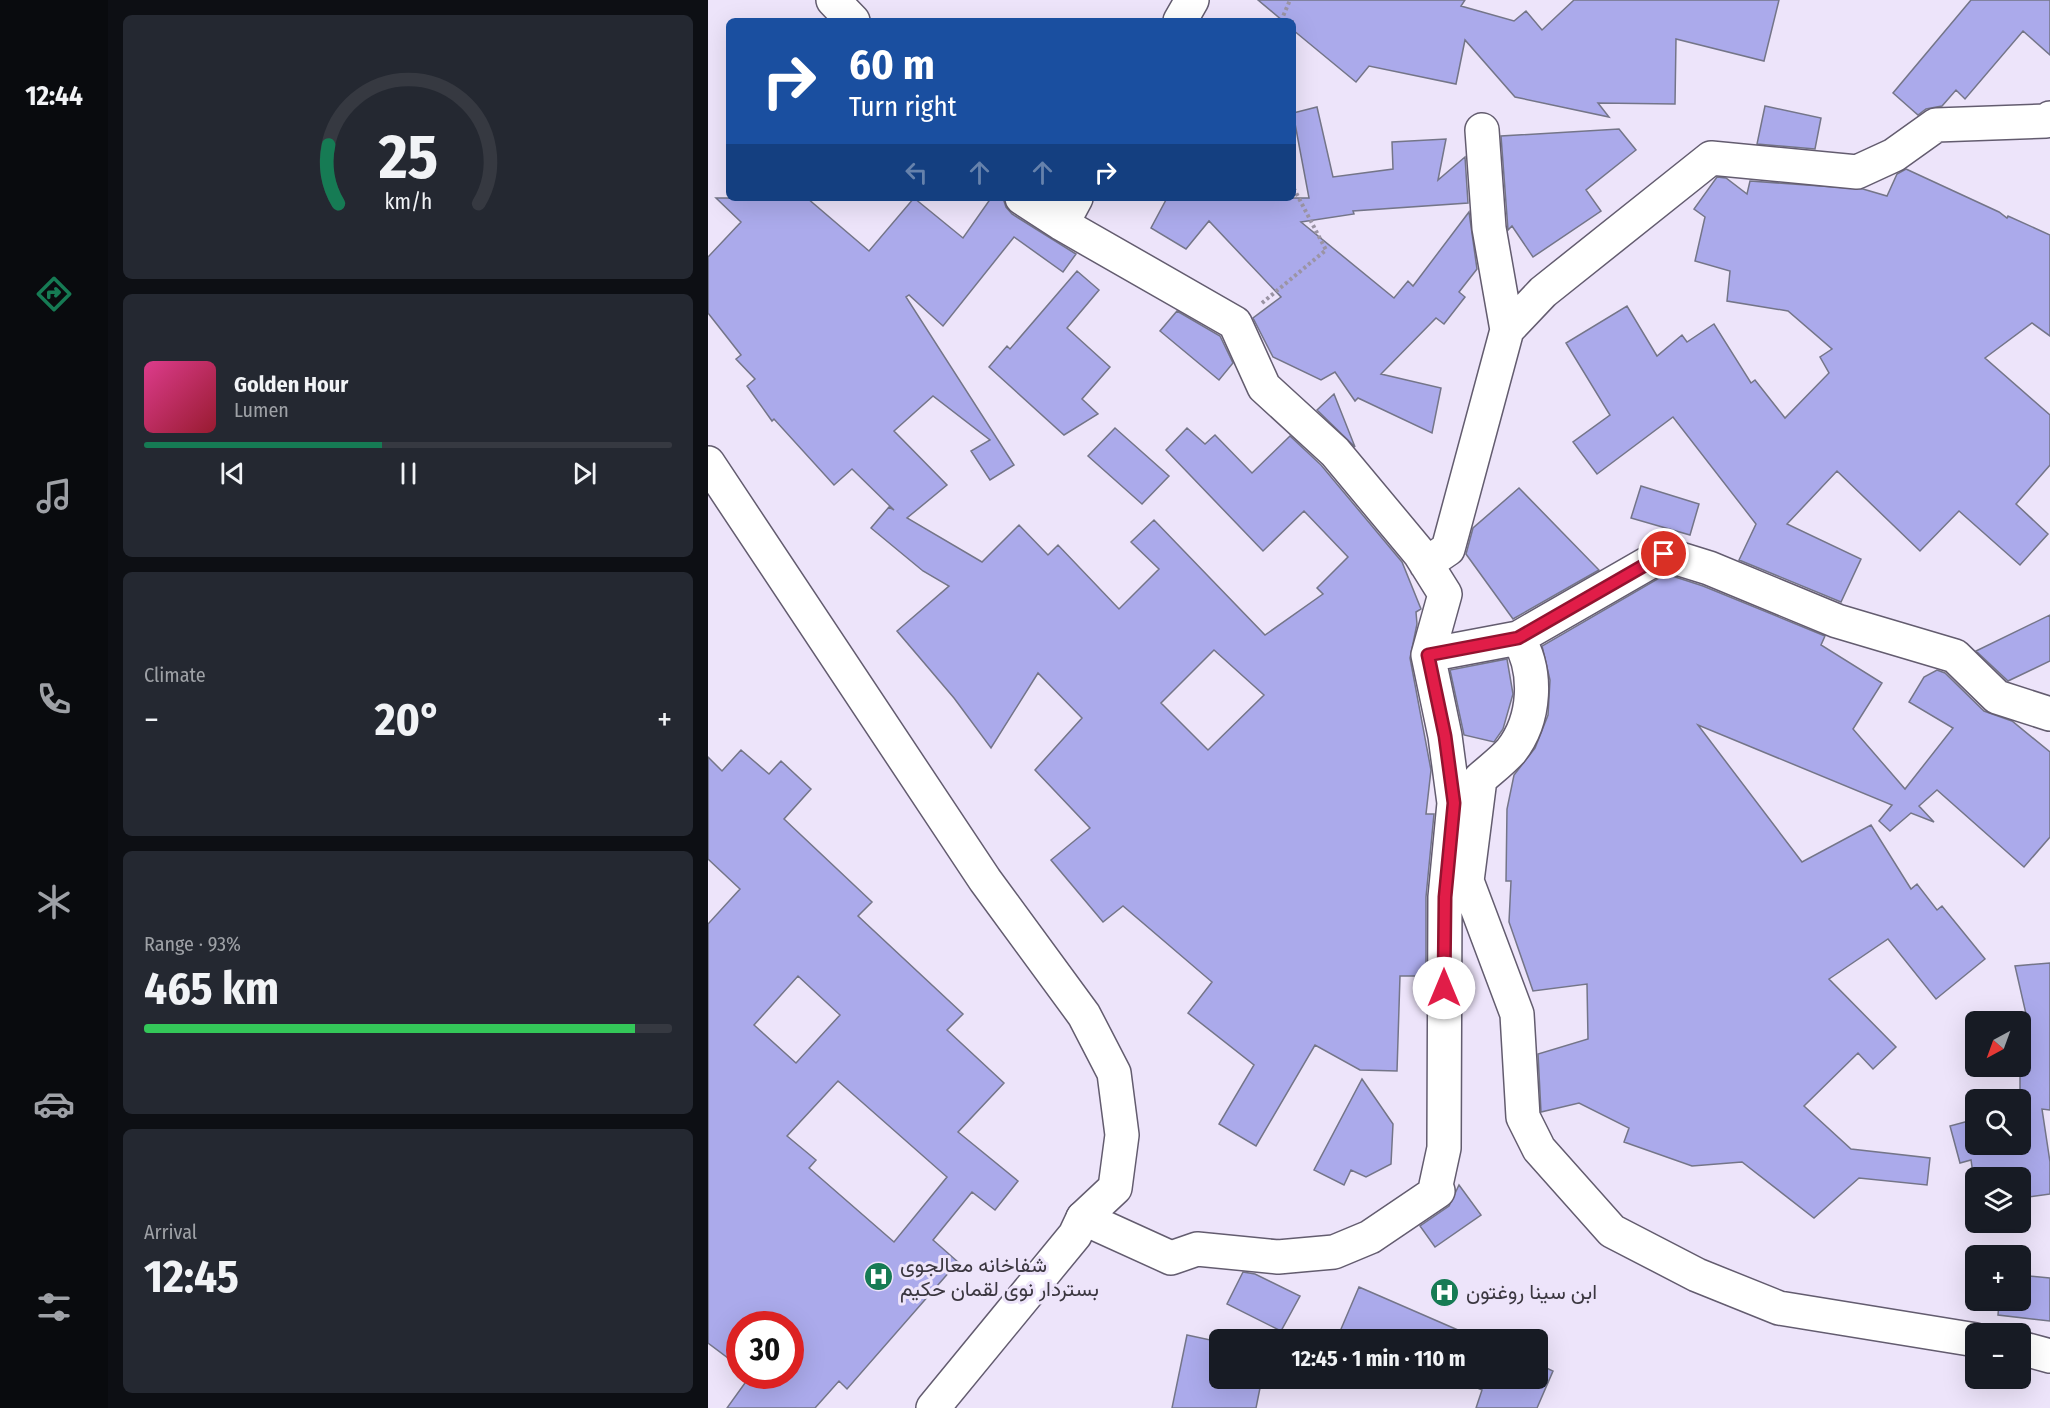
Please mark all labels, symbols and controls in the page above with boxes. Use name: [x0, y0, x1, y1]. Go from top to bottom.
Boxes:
text: 60 m: [849, 40, 935, 90]
icon: right: [750, 42, 828, 120]
text: 12:44: [25, 80, 83, 112]
text: Turn right: [849, 91, 957, 123]
text: 25: [377, 120, 438, 195]
icon: left: [900, 156, 933, 189]
icon: ahead: [963, 156, 996, 189]
icon: ahead: [1026, 156, 1059, 189]
icon: right: [1089, 156, 1122, 189]
text: km/h: [384, 189, 432, 215]
icon: directions: [33, 273, 75, 315]
text: Golden Hour: [234, 371, 348, 398]
text: Lumen: [234, 398, 289, 422]
icon: previous: [216, 457, 249, 490]
icon: pause: [392, 457, 425, 490]
icon: next: [568, 457, 601, 490]
icon: music: [33, 475, 75, 517]
pin: [1638, 528, 1689, 579]
icon: arrive: [1647, 537, 1680, 570]
text: Climate: [144, 663, 206, 687]
icon: phone: [33, 678, 75, 720]
text: 20°: [375, 693, 441, 747]
text: −: [144, 700, 159, 740]
text: +: [657, 700, 672, 740]
icon: climate: [33, 881, 75, 923]
text: Range · 93%: [144, 932, 241, 956]
position arrow: [1412, 956, 1476, 1020]
text: 465 km: [144, 962, 279, 1016]
north arrow: [1965, 1011, 2031, 1077]
map controls: [1965, 1011, 2031, 1389]
icon: car: [33, 1083, 75, 1125]
button: search: [1965, 1089, 2031, 1155]
button: layers: [1965, 1167, 2031, 1233]
text: Arrival: [144, 1220, 197, 1244]
button: +: [1965, 1245, 2031, 1311]
text: 12:45: [144, 1250, 239, 1304]
place label: شفاخانه معالجوی بستردار نوی لقمان حکیم: [900, 1252, 1099, 1303]
hospital icon: شفاخانه معالجوی بستردار نوی لقمان حکیم: [863, 1261, 895, 1293]
hospital icon: ابن سینا روغتون: [1429, 1276, 1461, 1308]
place label: ابن سینا روغتون: [1466, 1279, 1597, 1305]
icon: filters: [33, 1286, 75, 1328]
speed limit sign: 30: [726, 1311, 804, 1389]
button: −: [1965, 1323, 2031, 1389]
text: 12:45 · 1 min · 110 m: [1291, 1345, 1466, 1372]

